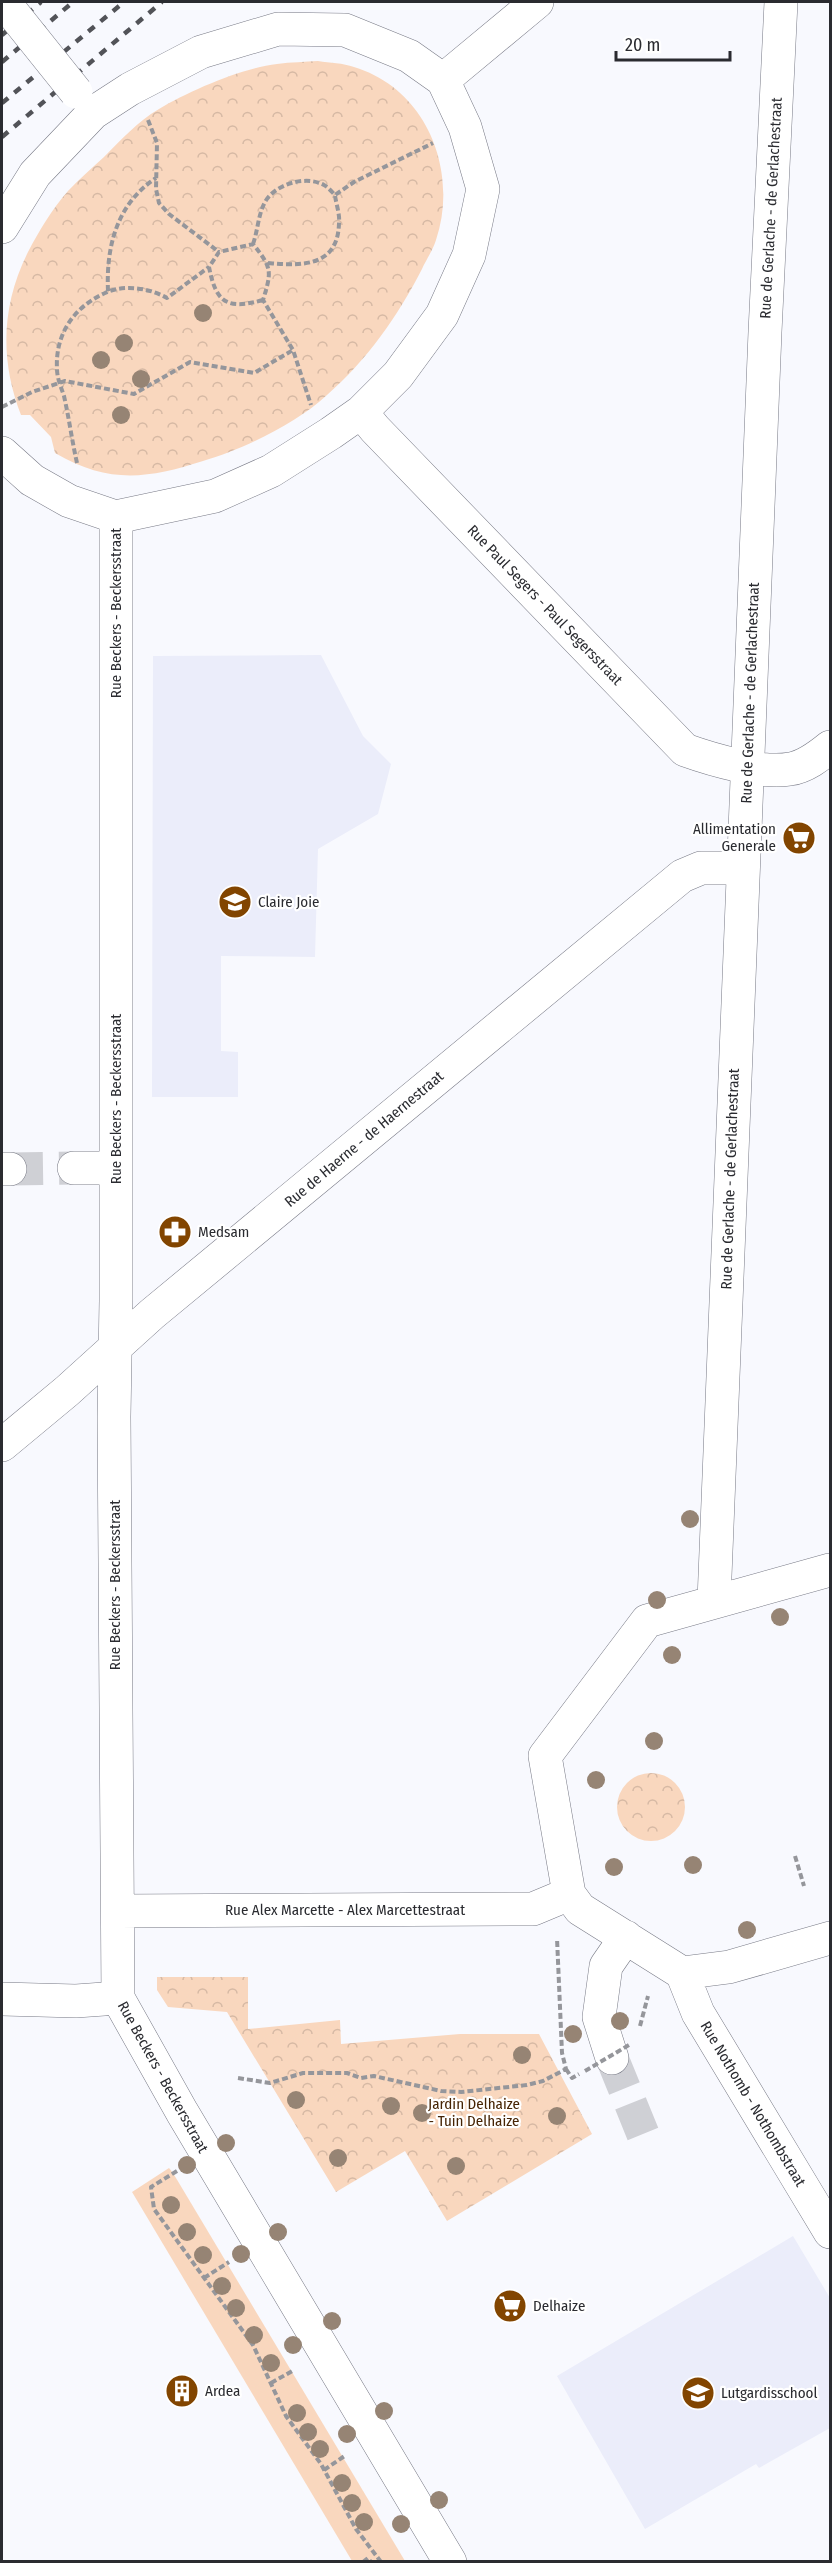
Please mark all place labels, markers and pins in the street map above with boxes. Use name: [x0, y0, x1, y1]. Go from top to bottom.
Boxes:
place label: Allimentation Generale: [693, 820, 776, 855]
supermarket icon: Allimentation Generale: [781, 820, 817, 856]
school or university icon: Claire Joie: [217, 884, 253, 920]
place label: Claire Joie: [258, 893, 319, 911]
pharmacy icon: Medsam: [157, 1214, 193, 1250]
place label: Medsam: [198, 1223, 249, 1241]
supermarket icon: Delhaize: [492, 2288, 528, 2324]
place label: Delhaize: [533, 2297, 585, 2315]
building icon: Ardea: [164, 2373, 200, 2409]
school or university icon: Lutgardisschool: [680, 2375, 716, 2411]
place label: Ardea: [205, 2382, 240, 2400]
place label: Lutgardisschool: [721, 2384, 817, 2402]

